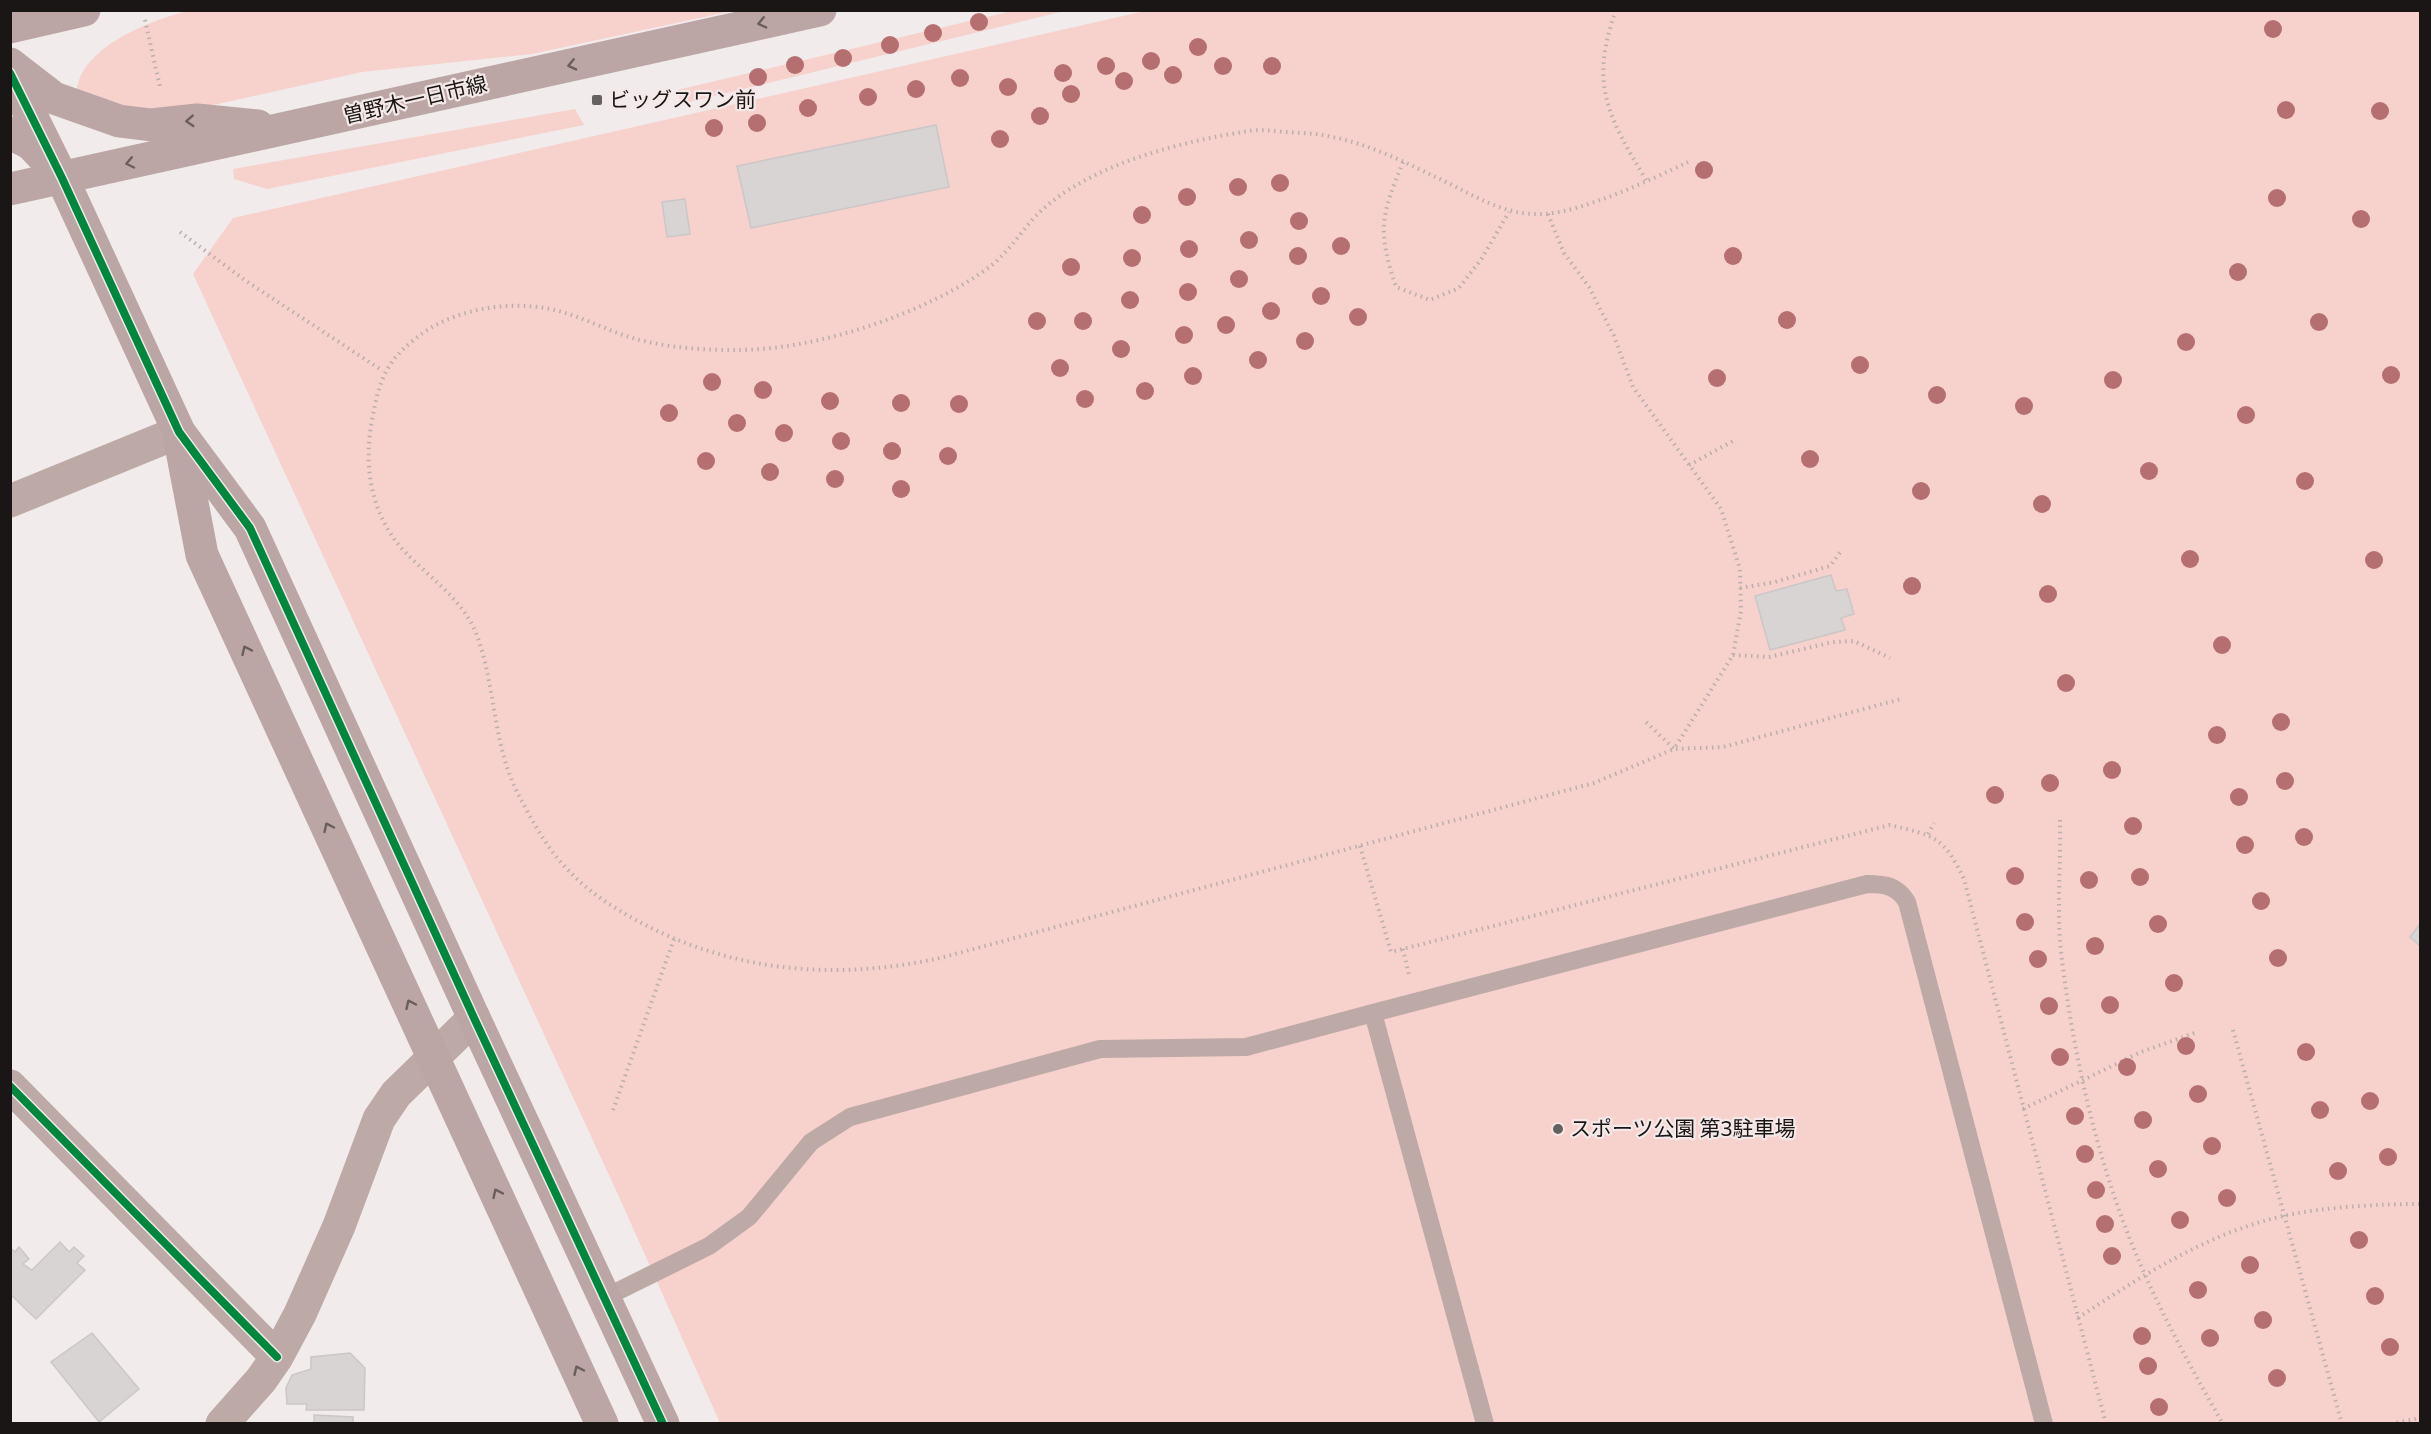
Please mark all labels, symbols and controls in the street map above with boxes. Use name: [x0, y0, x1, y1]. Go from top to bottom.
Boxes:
one-way arrow: [758, 16, 768, 29]
one-way arrow: [567, 58, 577, 71]
street label: 曽野木一日市線: [340, 70, 489, 127]
place label: ビッグスワン前: [609, 86, 756, 111]
marker: ビッグスワン前: [590, 93, 604, 107]
one-way arrow: [185, 114, 194, 127]
one-way arrow: [125, 156, 135, 169]
one-way arrow: [242, 646, 254, 657]
one-way arrow: [324, 823, 336, 834]
one-way arrow: [406, 1000, 418, 1011]
place label: スポーツ公園 第3駐車場: [1570, 1115, 1796, 1140]
marker: スポーツ公園 第3駐車場: [1551, 1122, 1565, 1136]
one-way arrow: [492, 1188, 504, 1199]
one-way arrow: [573, 1366, 585, 1377]

